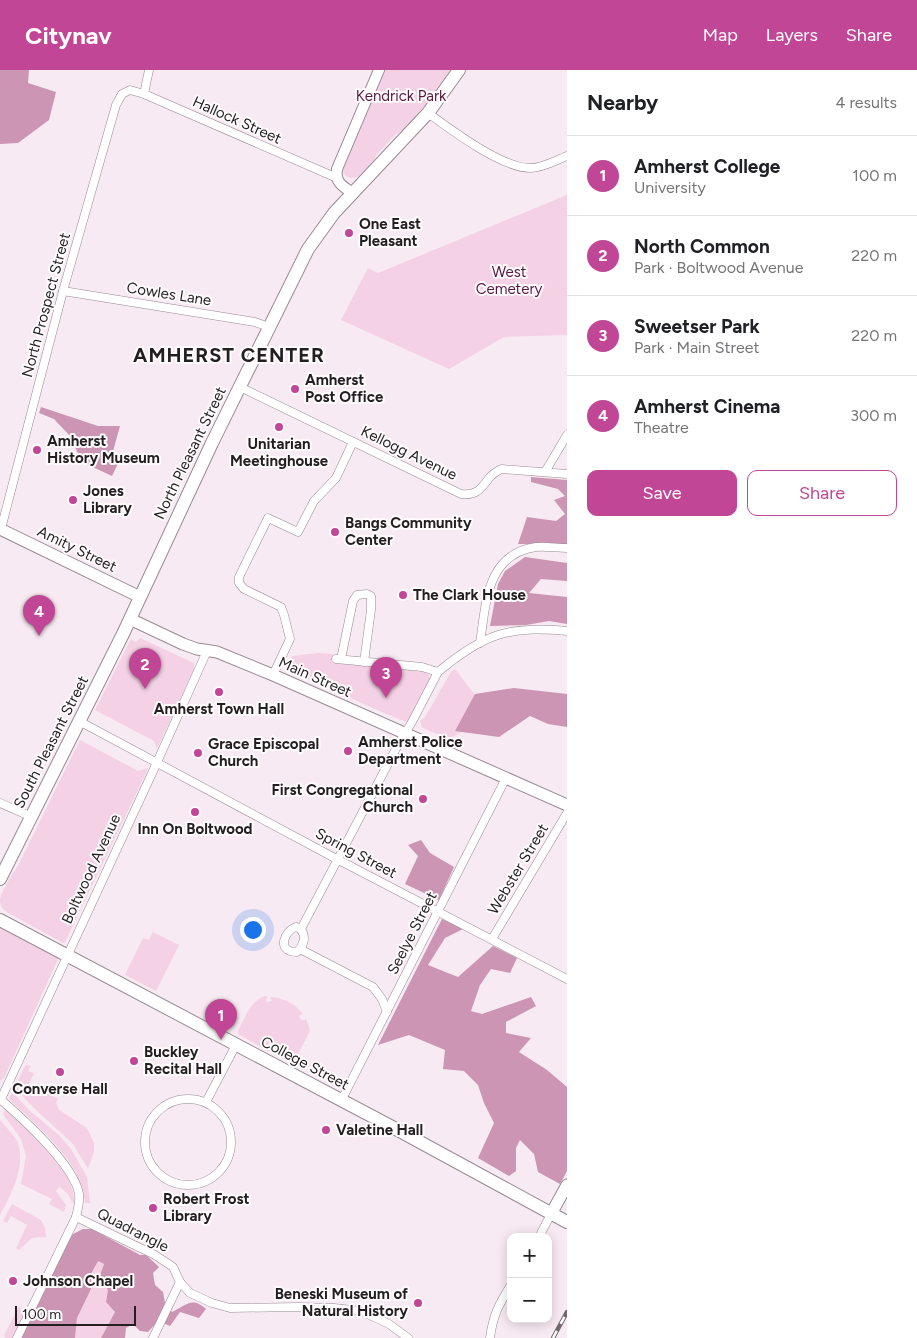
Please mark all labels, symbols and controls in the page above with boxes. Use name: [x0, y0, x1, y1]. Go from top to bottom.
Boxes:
text: Citynav: [25, 21, 112, 50]
text: Map: [703, 24, 738, 46]
text: Layers: [766, 24, 818, 46]
text: Share: [846, 24, 892, 46]
park label: Kendrick Park: [356, 87, 447, 105]
text: Nearby: [587, 90, 658, 115]
street label: Hallock Street: [190, 92, 284, 148]
text: 4 results: [836, 93, 897, 112]
text: Amherst College: [634, 155, 780, 178]
text: 1: [600, 166, 606, 185]
text: 100 m: [852, 166, 897, 185]
text: University: [634, 178, 706, 197]
place label: One East Pleasant: [359, 215, 421, 250]
marker: One East Pleasant: [343, 227, 355, 239]
street label: North Prospect Street: [18, 230, 74, 379]
text: North Common: [634, 235, 770, 258]
text: 2: [598, 246, 608, 265]
text: 220 m: [851, 246, 897, 265]
text: Park · Boltwood Avenue: [634, 258, 803, 277]
park label: West Cemetery: [476, 263, 542, 298]
street label: Cowles Lane: [125, 278, 213, 310]
text: Sweetser Park: [634, 315, 760, 338]
text: 3: [599, 326, 607, 345]
text: 220 m: [851, 326, 897, 345]
text: Park · Main Street: [634, 338, 760, 357]
district label: AMHERST CENTER: [133, 343, 325, 367]
place label: Amherst Post Office: [305, 371, 384, 406]
street label: North Pleasant Street: [150, 383, 230, 522]
marker: Amherst Post Office: [289, 383, 301, 395]
text: Amherst Cinema: [634, 395, 780, 418]
text: 4: [598, 406, 608, 425]
text: 300 m: [850, 406, 897, 425]
text: Theatre: [634, 418, 689, 437]
marker: Unitarian Meetinghouse: [273, 421, 285, 433]
street label: Kellogg Avenue: [358, 422, 460, 484]
place label: Amherst History Museum: [47, 432, 160, 467]
place label: Unitarian Meetinghouse: [230, 435, 329, 470]
marker: Amherst History Museum: [31, 444, 43, 456]
button: Save: [587, 470, 737, 516]
button: Share: [747, 470, 897, 516]
place label: Jones Library: [83, 482, 132, 517]
marker: Jones Library: [67, 494, 79, 506]
place label: Bangs Community Center: [345, 514, 472, 549]
street label: Amity Street: [35, 522, 120, 576]
marker: Bangs Community Center: [329, 526, 341, 538]
place label: The Clark House: [413, 586, 527, 604]
marker: The Clark House: [397, 589, 409, 601]
pin: 4: [23, 595, 55, 636]
pin: 2: [129, 648, 161, 689]
street label: Main Street: [276, 653, 355, 701]
pin: 3: [370, 657, 402, 698]
street label: South Pleasant Street: [10, 672, 92, 811]
marker: Amherst Town Hall: [213, 686, 225, 698]
place label: Amherst Town Hall: [154, 700, 284, 718]
place label: Amherst Police Department: [358, 733, 463, 768]
place label: Grace Episcopal Church: [208, 735, 319, 770]
marker: Amherst Police Department: [342, 745, 354, 757]
marker: Grace Episcopal Church: [192, 747, 204, 759]
place label: First Congregational Church: [271, 781, 413, 816]
marker: First Congregational Church: [417, 793, 429, 805]
marker: Inn On Boltwood: [189, 806, 201, 818]
street label: Boltwood Avenue: [58, 811, 124, 927]
place label: Inn On Boltwood: [137, 820, 253, 838]
street label: Webster Street: [484, 820, 552, 918]
street label: Spring Street: [312, 824, 400, 882]
street label: Seelye Street: [383, 888, 441, 977]
your location: [240, 917, 266, 943]
pin: 1: [205, 999, 237, 1040]
street label: College Street: [258, 1032, 352, 1094]
place label: Buckley Recital Hall: [144, 1043, 222, 1078]
marker: Buckley Recital Hall: [128, 1055, 140, 1067]
marker: Converse Hall: [54, 1066, 66, 1078]
place label: Converse Hall: [12, 1080, 108, 1098]
place label: Valetine Hall: [336, 1121, 423, 1139]
marker: Valetine Hall: [320, 1124, 332, 1136]
place label: Robert Frost Library: [163, 1190, 250, 1225]
marker: Robert Frost Library: [147, 1202, 159, 1214]
street label: Quadrangle: [94, 1204, 172, 1256]
map controls: [507, 1233, 552, 1323]
button: +: [507, 1233, 552, 1278]
place label: Johnson Chapel: [23, 1272, 133, 1290]
marker: Johnson Chapel: [7, 1275, 19, 1287]
button: −: [507, 1278, 552, 1323]
place label: Beneski Museum of Natural History: [275, 1285, 408, 1320]
marker: Beneski Museum of Natural History: [412, 1297, 424, 1309]
scale bar: [15, 1303, 136, 1326]
text: 100 m: [22, 1306, 61, 1323]

